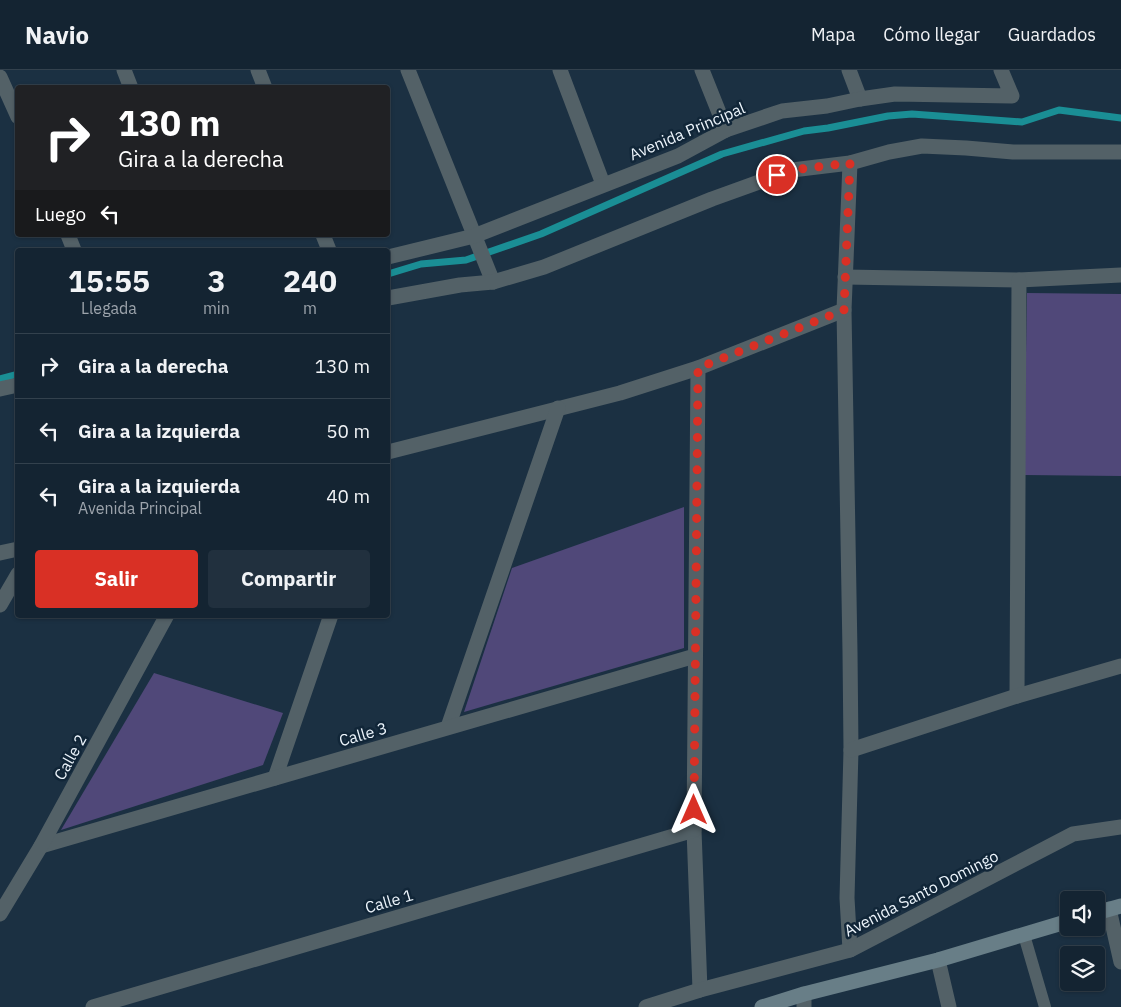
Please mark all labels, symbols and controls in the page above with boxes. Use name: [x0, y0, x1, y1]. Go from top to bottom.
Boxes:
text: Navio: [25, 19, 89, 51]
text: Mapa: [811, 23, 855, 46]
text: Cómo llegar: [883, 23, 980, 46]
text: Guardados: [1008, 23, 1096, 46]
street label: Avenida Principal: [626, 98, 748, 164]
text: 130 m: [118, 100, 221, 146]
icon: right: [35, 105, 100, 170]
text: Gira a la derecha: [118, 144, 284, 173]
pin: [756, 154, 798, 196]
icon: arrive: [763, 161, 791, 189]
icon: left: [96, 200, 124, 228]
text: Luego: [35, 202, 86, 226]
text: 15:55: [68, 261, 150, 300]
text: 3: [207, 261, 225, 300]
text: 240: [283, 261, 337, 300]
text: Llegada: [81, 298, 137, 318]
text: min: [203, 298, 230, 318]
text: m: [303, 298, 317, 318]
icon: right: [35, 352, 63, 380]
text: Gira a la derecha: [78, 354, 229, 378]
text: 130 m: [315, 354, 370, 378]
icon: left: [35, 417, 63, 445]
text: Gira a la izquierda: [78, 419, 240, 443]
text: 50 m: [326, 419, 370, 443]
text: Gira a la izquierda: [78, 474, 240, 498]
icon: left: [35, 482, 63, 510]
text: 40 m: [326, 484, 370, 508]
text: Avenida Principal: [78, 498, 202, 518]
button: Salir: [35, 550, 198, 608]
button: Compartir: [208, 550, 370, 608]
street label: Calle 3: [337, 718, 389, 750]
street label: Calle 2: [49, 731, 91, 783]
position arrow: [667, 783, 719, 835]
street label: Avenida Santo Domingo: [841, 845, 1002, 941]
street label: Calle 1: [363, 885, 415, 917]
map controls: [1060, 891, 1105, 991]
button: sound: [1060, 891, 1105, 936]
button: layers: [1060, 946, 1105, 991]

